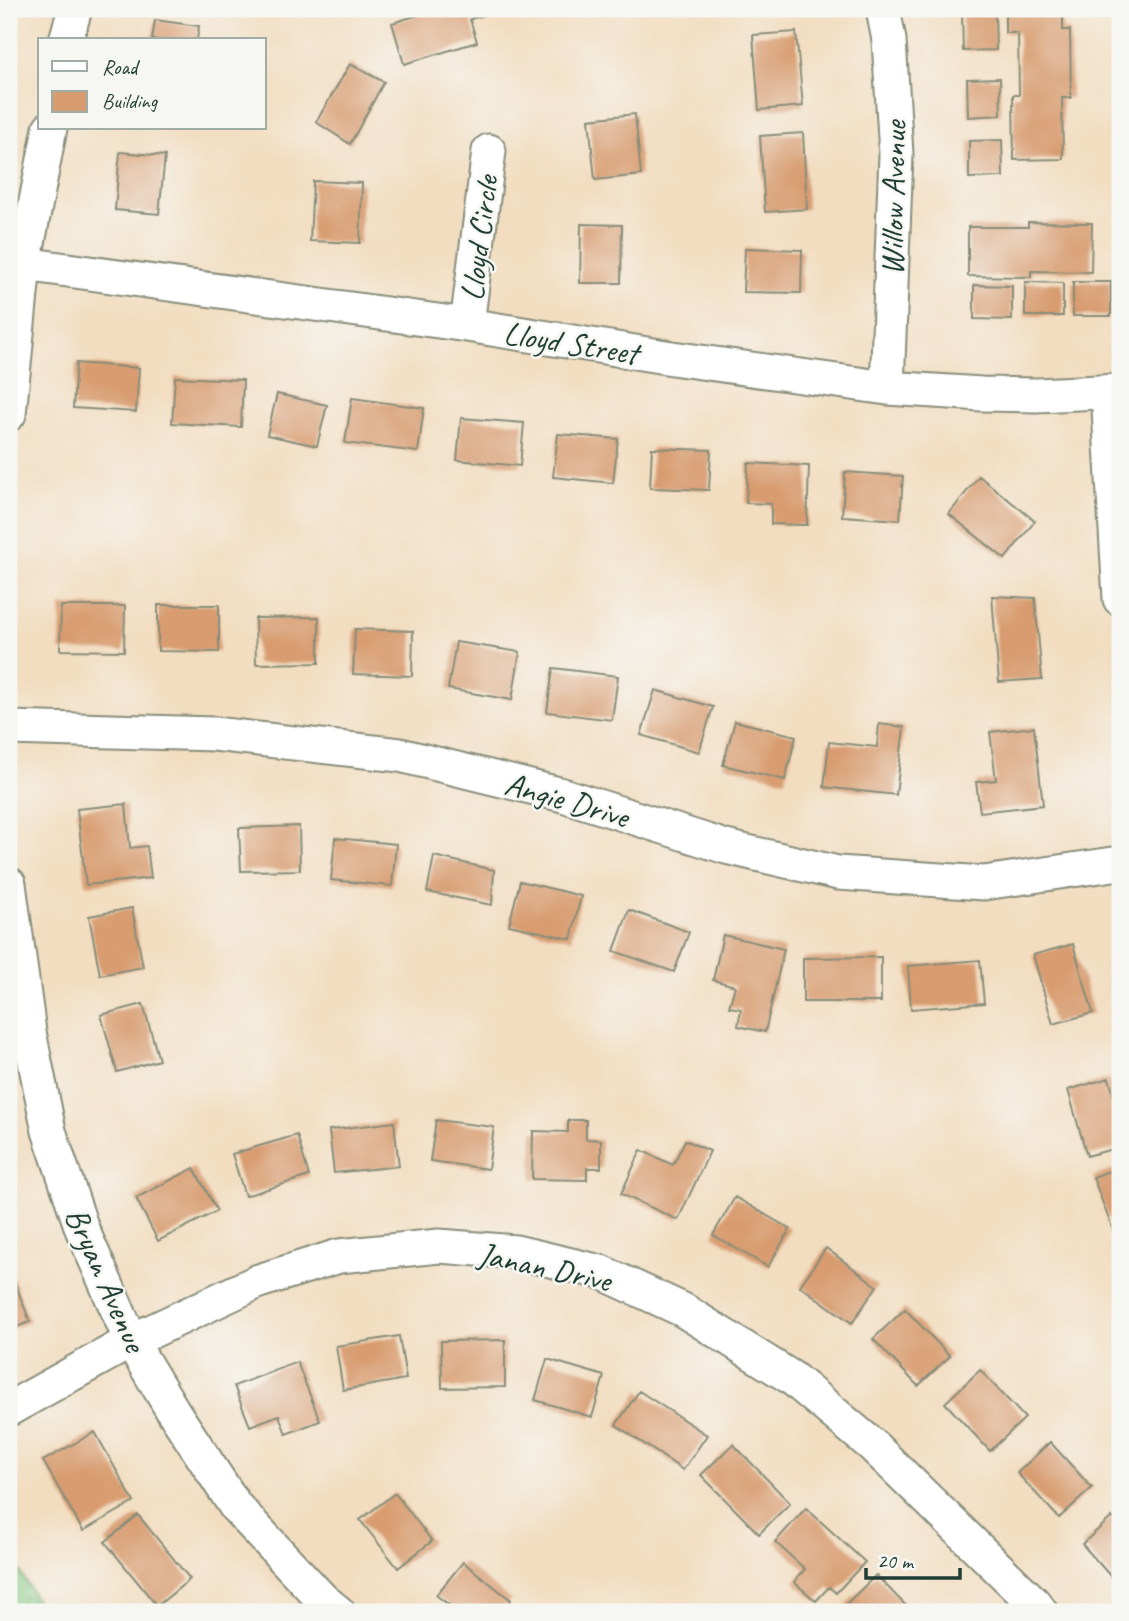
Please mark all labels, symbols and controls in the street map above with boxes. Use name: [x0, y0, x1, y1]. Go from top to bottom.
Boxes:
legend: [38, 38, 266, 130]
text: Road: [102, 54, 141, 80]
text: Building: [102, 88, 159, 114]
street label: Willow Avenue: [871, 118, 915, 276]
street label: Lloyd Circle: [450, 171, 508, 303]
street label: Lloyd Street: [501, 312, 645, 375]
street label: Angie Drive: [500, 762, 635, 838]
street label: Bryan Avenue: [56, 1201, 157, 1360]
street label: Janan Drive: [473, 1232, 617, 1302]
scale bar: [866, 1537, 961, 1581]
text: 20 m: [877, 1548, 915, 1574]

